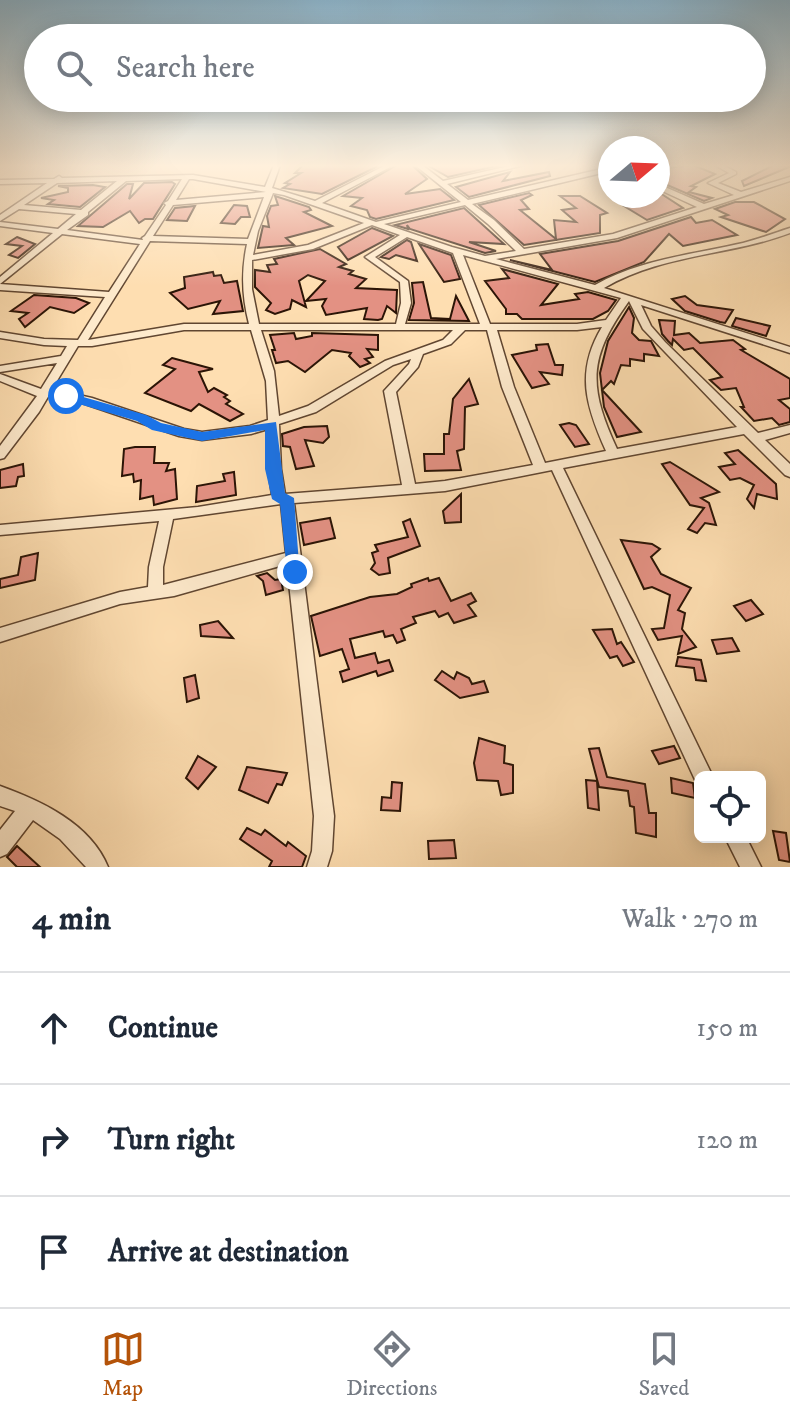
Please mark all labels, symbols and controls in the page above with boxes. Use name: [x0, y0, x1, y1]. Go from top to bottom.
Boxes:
search box: [24, 24, 766, 112]
icon: search: [52, 46, 96, 90]
text: Search here: [116, 50, 255, 87]
north arrow: [598, 136, 670, 208]
route start: [48, 378, 84, 414]
route end: [277, 554, 313, 590]
map controls: [694, 771, 766, 843]
button: locate: [694, 771, 766, 843]
text: 4 min: [32, 898, 111, 940]
text: Walk · 270 m: [622, 903, 758, 936]
icon: ahead: [32, 1006, 76, 1050]
text: Continue: [108, 1010, 218, 1047]
text: 150 m: [697, 1012, 758, 1045]
icon: right: [32, 1118, 76, 1162]
text: Turn right: [108, 1122, 235, 1159]
text: 120 m: [697, 1124, 758, 1157]
icon: arrive: [32, 1230, 76, 1274]
text: Arrive at destination: [108, 1234, 349, 1271]
tab: Map: [101, 1327, 145, 1402]
tab: Directions: [346, 1327, 437, 1402]
tab: Saved: [639, 1327, 689, 1402]

